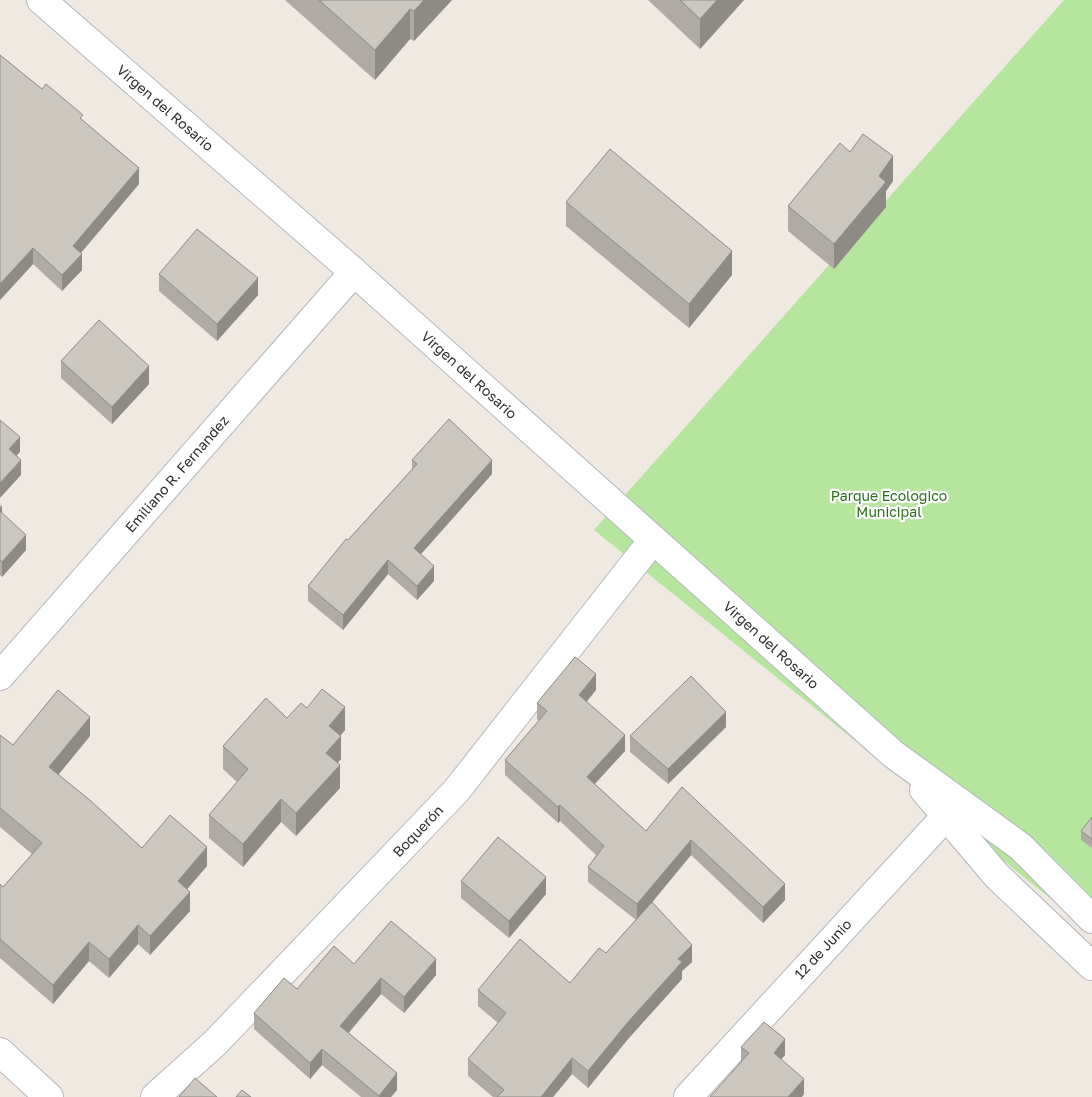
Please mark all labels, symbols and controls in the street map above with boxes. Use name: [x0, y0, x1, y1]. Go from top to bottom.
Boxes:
street label: Virgen del Rosario: [113, 61, 217, 154]
street label: Virgen del Rosario: [418, 327, 521, 422]
street label: Emiliano R. Fernandez: [121, 412, 232, 536]
park label: Parque Ecologico Municipal: [831, 487, 947, 520]
street label: Virgen del Rosario: [720, 597, 823, 692]
street label: Boquerón: [389, 801, 446, 860]
street label: 12 de Junio: [791, 915, 855, 982]

